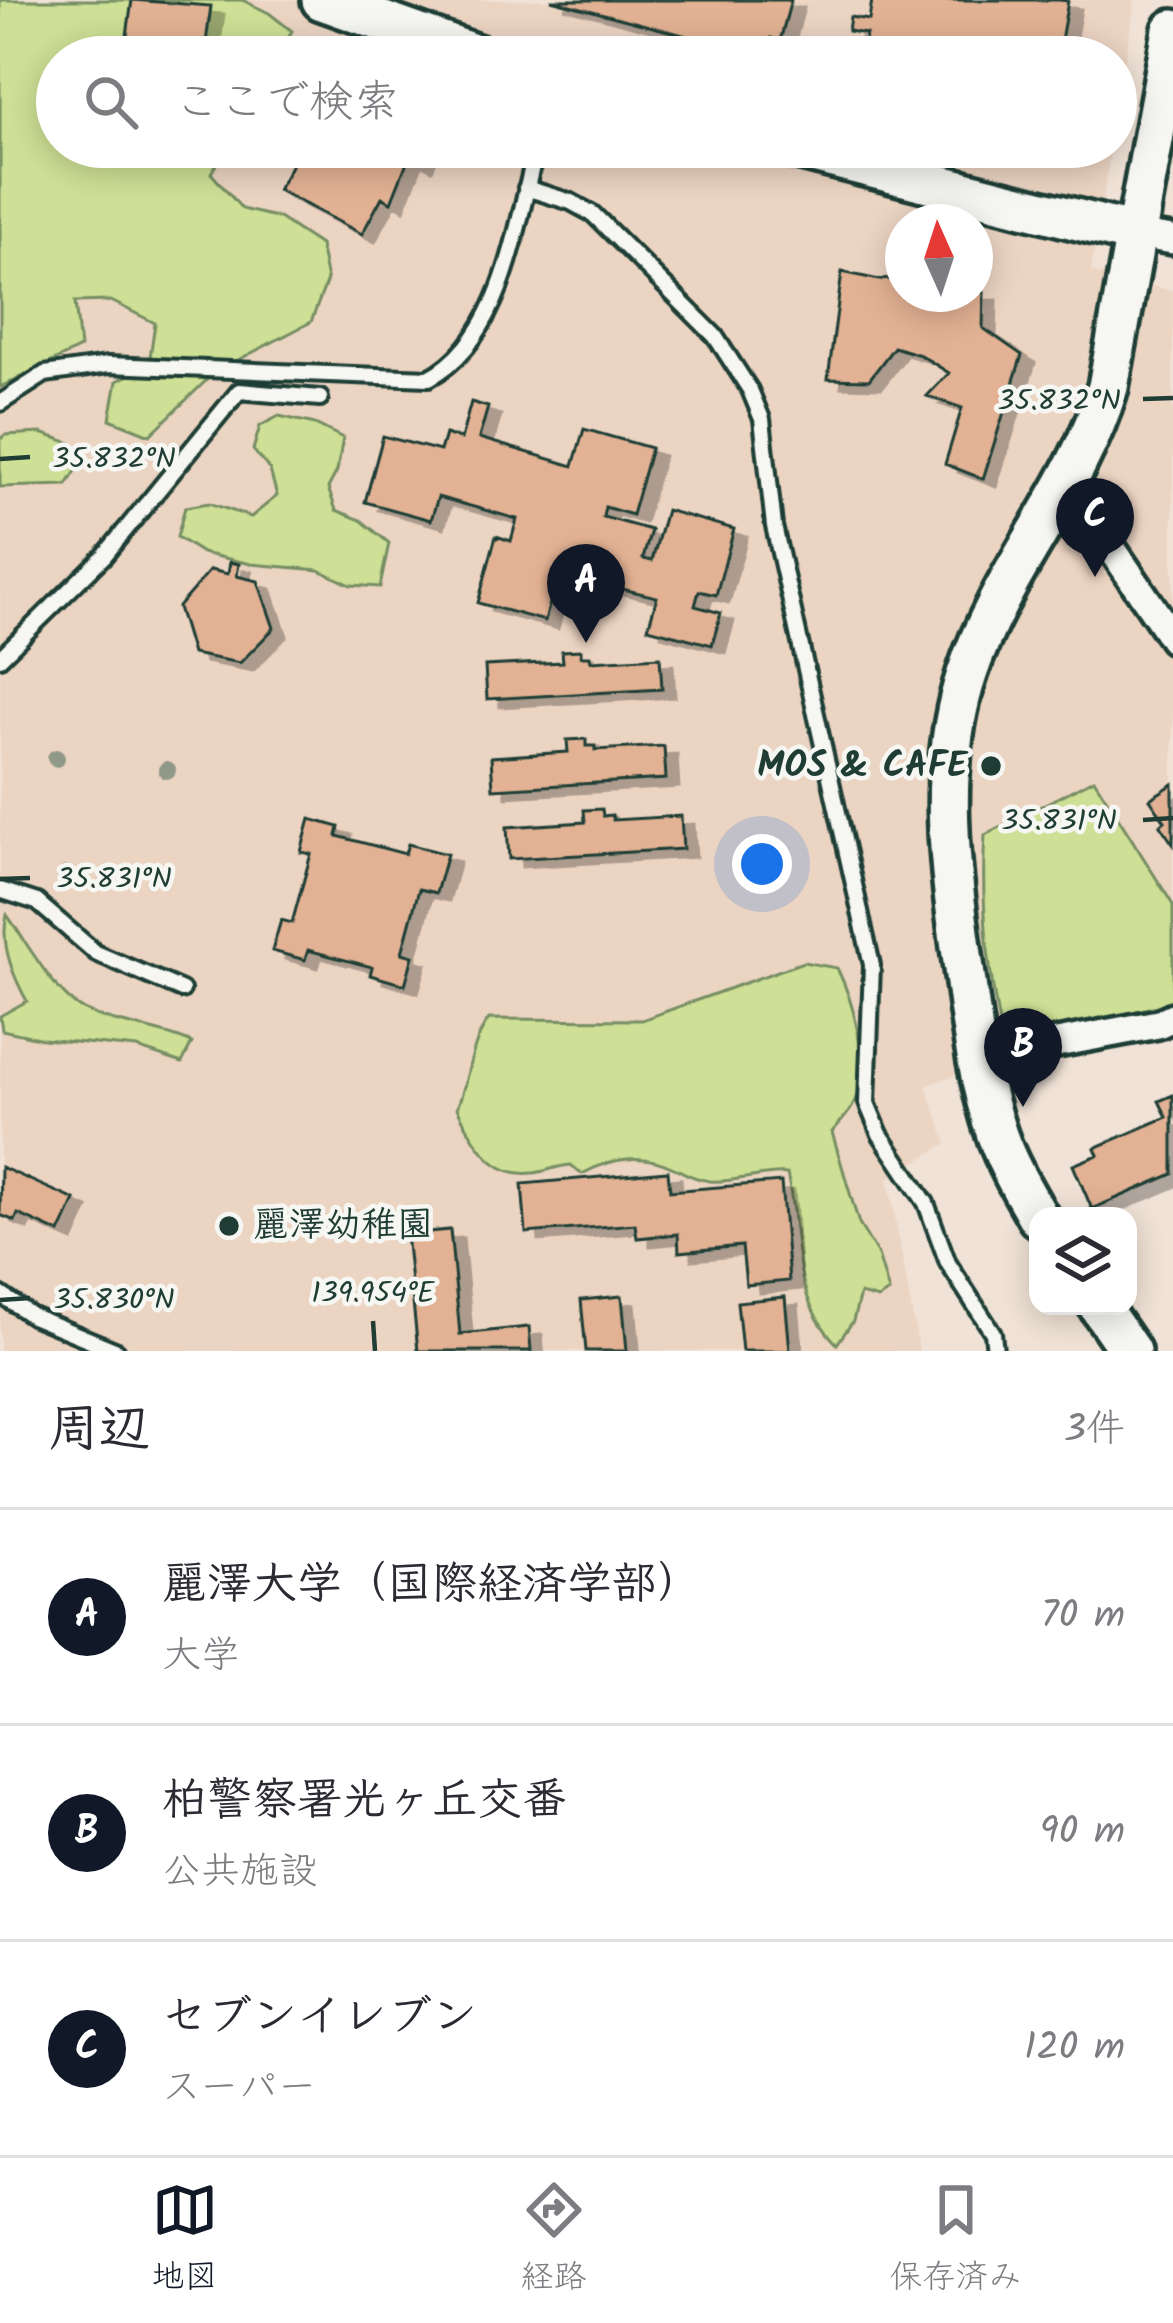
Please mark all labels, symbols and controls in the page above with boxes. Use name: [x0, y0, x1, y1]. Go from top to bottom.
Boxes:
search box: [36, 36, 1137, 168]
text: ここで検索: [174, 68, 399, 140]
icon: search: [78, 69, 144, 135]
north arrow: [885, 204, 993, 312]
text: 35.832°N: [997, 378, 1121, 426]
text: 35.832°N: [52, 436, 176, 484]
pin: C: [1056, 478, 1134, 577]
pin: A: [547, 544, 625, 643]
place label: MOS & CAFE: [757, 738, 969, 795]
marker: MOS & CAFE: [978, 753, 1004, 779]
text: 35.831°N: [1001, 798, 1117, 846]
your location: [732, 834, 792, 894]
text: 35.831°N: [56, 856, 172, 904]
pin: B: [984, 1008, 1062, 1107]
place label: 麗澤幼稚園: [253, 1198, 433, 1255]
map controls: [1029, 1207, 1137, 1315]
button: layers: [1029, 1207, 1137, 1315]
marker: 麗澤幼稚園: [216, 1213, 242, 1239]
text: 139.954°E: [311, 1270, 436, 1318]
text: 35.830°N: [53, 1277, 175, 1325]
text: 周辺: [48, 1391, 150, 1472]
text: 3件: [1064, 1400, 1125, 1462]
text: 麗澤大学（国際経済学部）: [162, 1550, 702, 1622]
text: A: [75, 1586, 99, 1648]
text: 70 m: [1041, 1586, 1125, 1648]
text: 大学: [162, 1626, 240, 1688]
text: 柏警察署光ヶ丘交番: [162, 1766, 567, 1838]
text: B: [75, 1802, 99, 1864]
text: 90 m: [1040, 1802, 1125, 1864]
text: 公共施設: [162, 1842, 318, 1904]
text: セブンイレブン: [162, 1982, 477, 2054]
text: C: [75, 2018, 99, 2080]
text: 120 m: [1024, 2018, 1125, 2080]
text: スーパー: [162, 2058, 316, 2120]
tab: 地図: [152, 2177, 218, 2305]
tab: 経路: [521, 2177, 587, 2305]
tab: 保存済み: [890, 2177, 1022, 2305]

